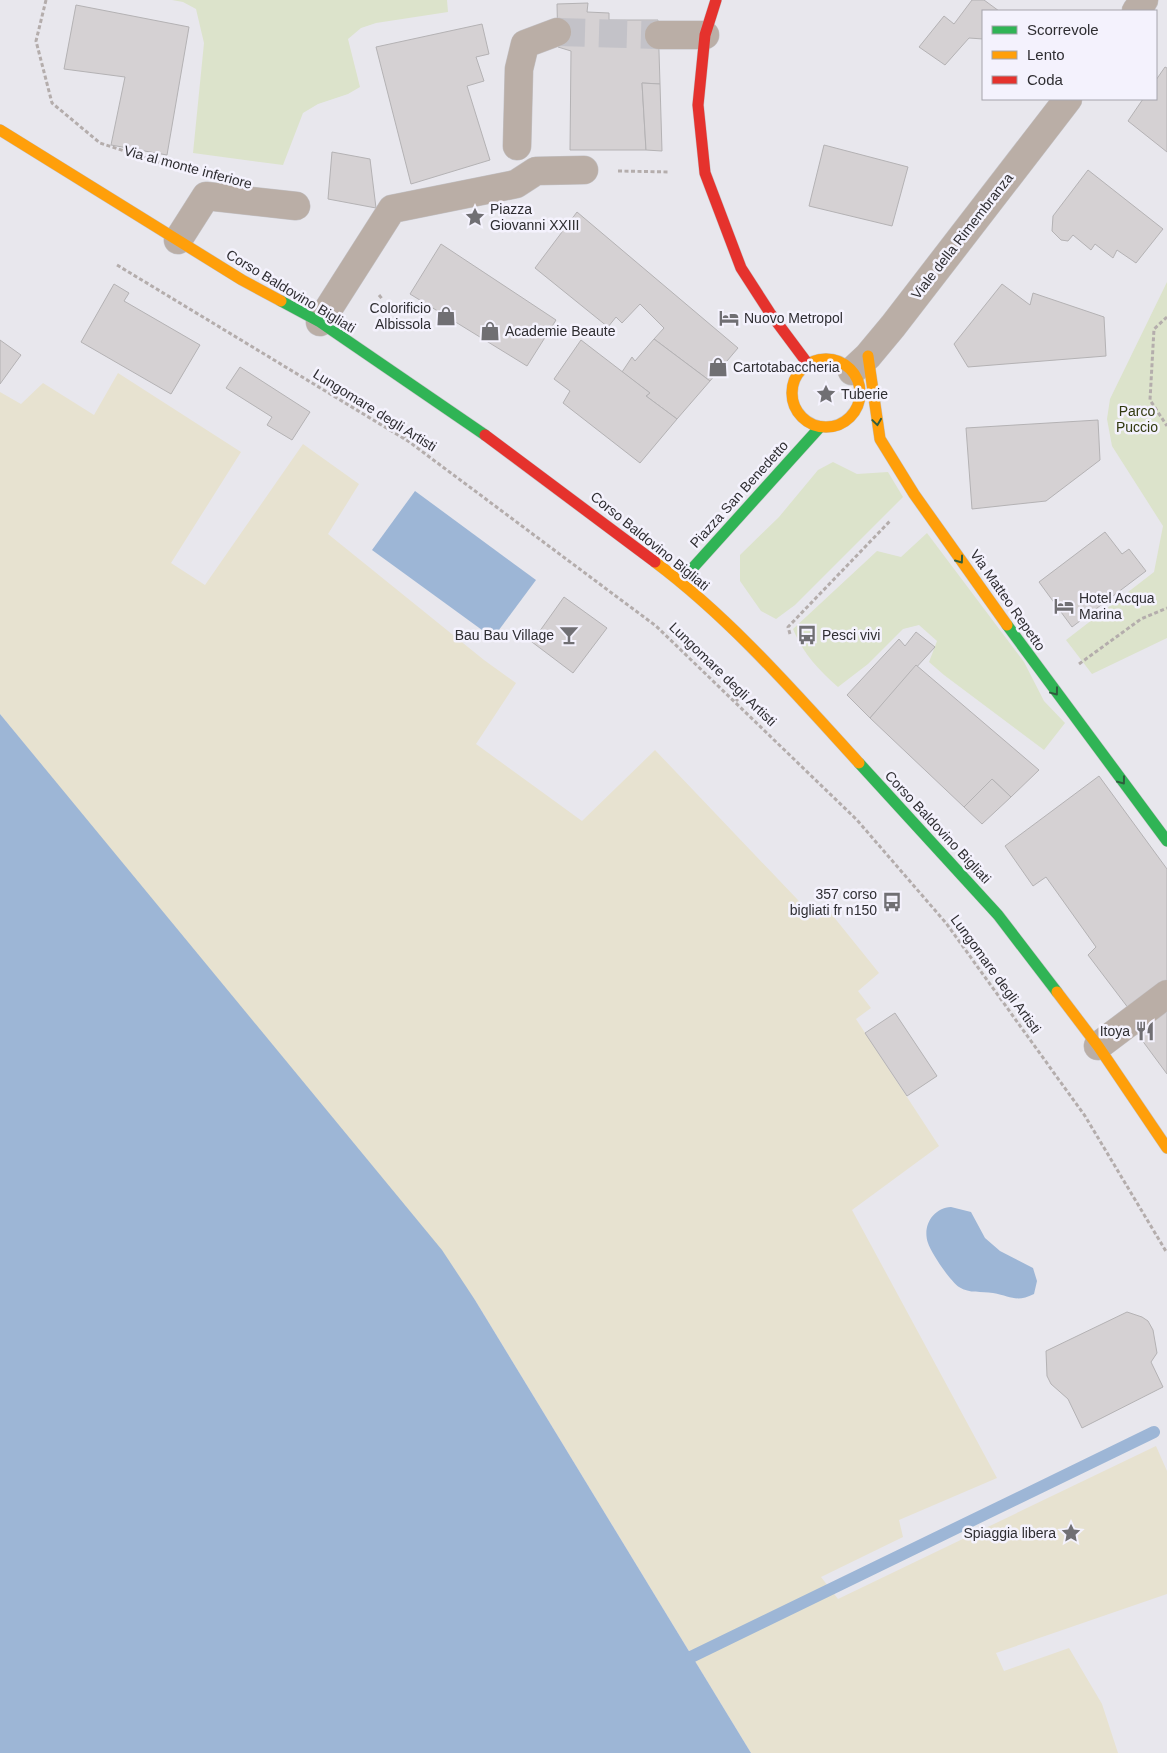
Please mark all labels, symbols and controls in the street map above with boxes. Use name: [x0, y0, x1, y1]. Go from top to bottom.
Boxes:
legend: [982, 10, 1157, 100]
text: Scorrevole: [1027, 21, 1099, 38]
text: Lento: [1027, 46, 1065, 63]
text: Coda: [1027, 71, 1064, 88]
street label: Via al monte inferiore: [122, 142, 254, 192]
street label: Viale della Rimembranza: [908, 170, 1016, 302]
place label: Piazza Giovanni XXIII: [490, 201, 580, 233]
place icon: Piazza Giovanni XXIII: [464, 206, 486, 228]
street label: Corso Baldovino Bigliati: [224, 246, 358, 336]
place label: Colorificio Albissola: [370, 300, 431, 332]
shop icon: Colorificio Albissola: [435, 305, 457, 327]
hotel icon: Nuovo Metropol: [718, 307, 740, 329]
place label: Nuovo Metropol: [744, 310, 843, 326]
shop icon: Academie Beaute: [479, 320, 501, 342]
place label: Academie Beaute: [505, 323, 616, 339]
shop icon: Cartotabaccheria: [707, 356, 729, 378]
place label: Cartotabaccheria: [733, 359, 840, 375]
street label: Lungomare degli Artisti: [310, 365, 440, 455]
place icon: Tuberie: [815, 383, 837, 405]
place label: Tuberie: [841, 386, 888, 402]
park label: Parco Puccio: [1116, 403, 1158, 435]
one-way arrow: [872, 418, 882, 426]
street label: Piazza San Benedetto: [687, 437, 791, 551]
street label: Corso Baldovino Bigliati: [588, 488, 712, 594]
street label: Via Matteo Repetto: [967, 546, 1049, 654]
one-way arrow: [955, 554, 963, 563]
place label: Hotel Acqua Marina: [1079, 590, 1155, 622]
hotel icon: Hotel Acqua Marina: [1053, 595, 1075, 617]
street label: Lungomare degli Artisti: [666, 619, 780, 729]
bar icon: Bau Bau Village: [558, 624, 580, 646]
bus stop icon: Pesci vivi: [796, 624, 818, 646]
place label: Bau Bau Village: [455, 627, 554, 643]
place label: Pesci vivi: [822, 627, 880, 643]
one-way arrow: [1049, 686, 1058, 696]
street label: Corso Baldovino Bigliati: [882, 767, 994, 887]
one-way arrow: [1116, 775, 1124, 784]
place label: 357 corso bigliati fr n150: [790, 886, 877, 918]
bus stop icon: 357 corso bigliati fr n150: [881, 891, 903, 913]
street label: Lungomare degli Artisti: [948, 912, 1044, 1036]
restaurant icon: Itoya: [1134, 1020, 1156, 1042]
place label: Itoya: [1100, 1023, 1130, 1039]
place icon: Spiaggia libera: [1060, 1522, 1082, 1544]
place label: Spiaggia libera: [963, 1525, 1056, 1541]

